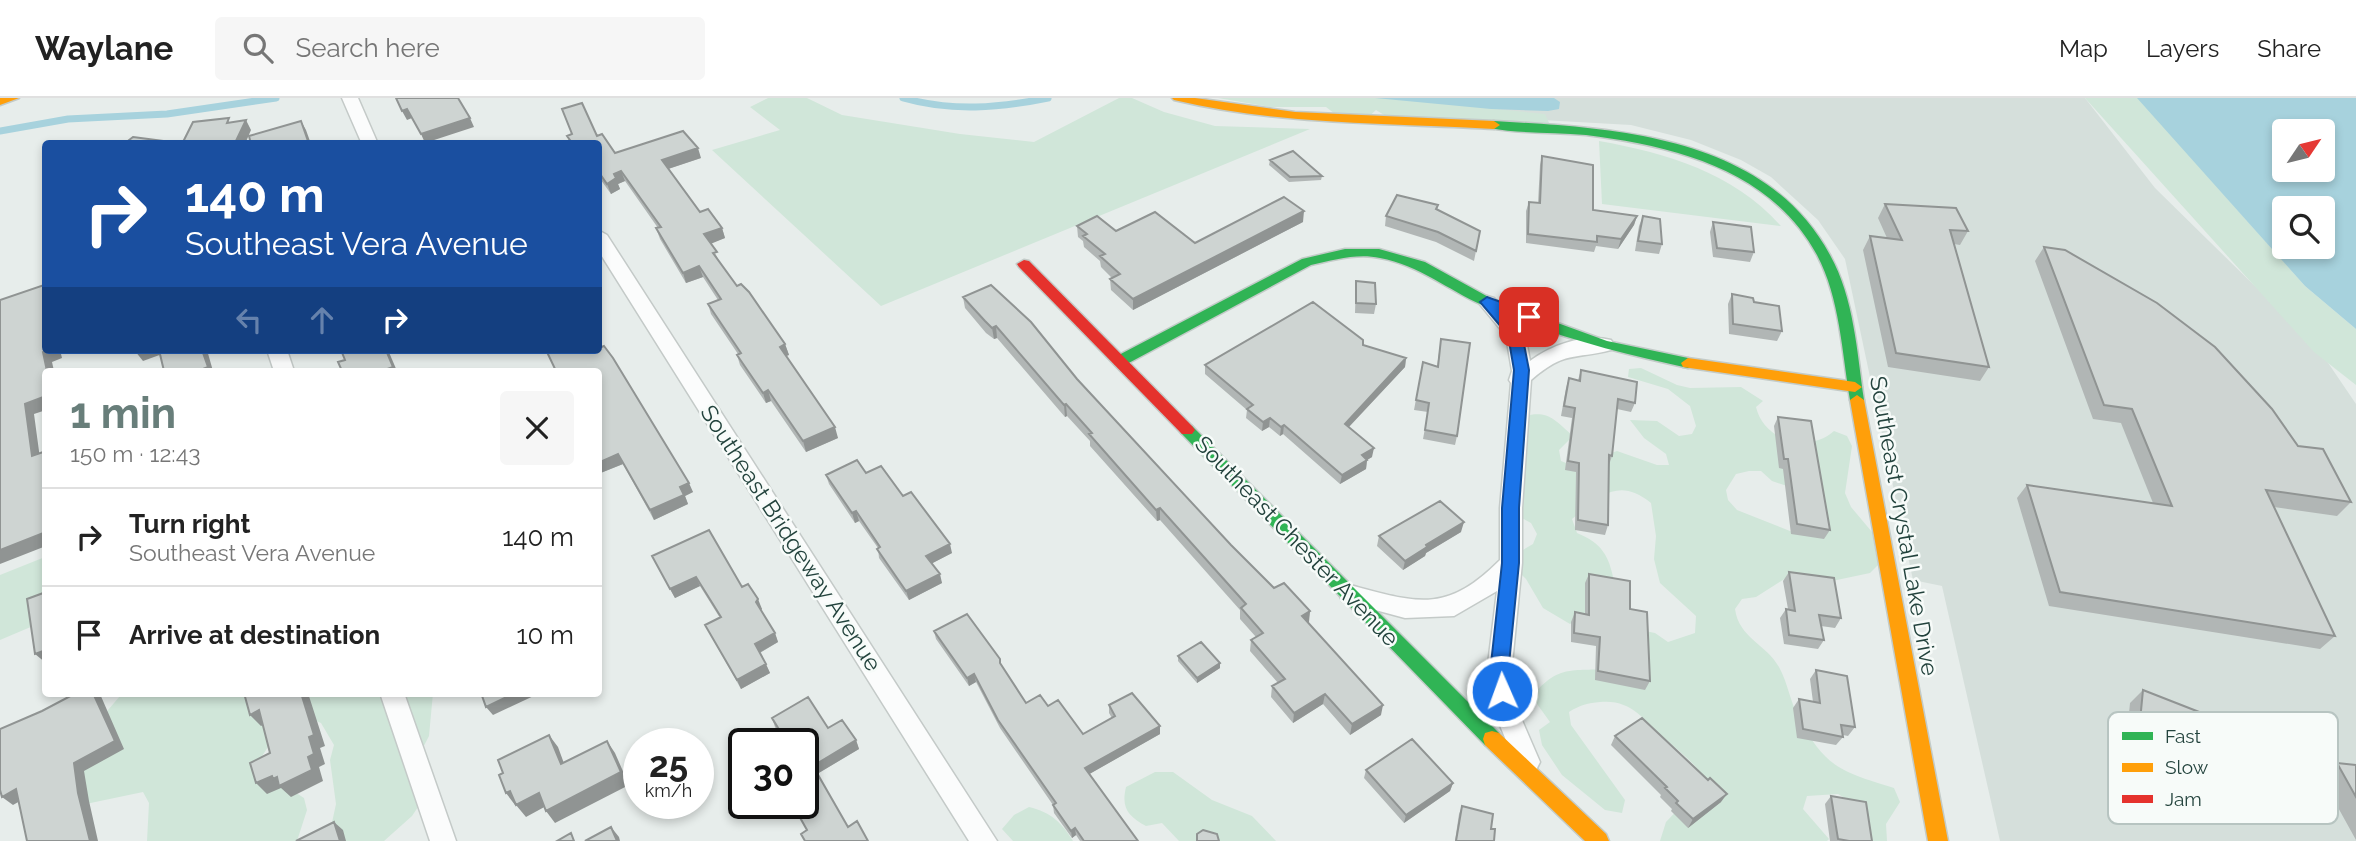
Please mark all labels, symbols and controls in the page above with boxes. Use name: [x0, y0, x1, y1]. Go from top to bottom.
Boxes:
search box: [215, 17, 705, 80]
text: Waylane: [35, 29, 173, 68]
icon: search: [239, 29, 277, 67]
text: Search here: [295, 33, 440, 63]
text: Map: [2059, 34, 2108, 63]
text: Layers: [2146, 34, 2219, 63]
text: Share: [2257, 34, 2321, 63]
north arrow: [2272, 119, 2334, 182]
map controls: [2272, 119, 2335, 259]
text: 140 m: [185, 166, 325, 223]
icon: right: [70, 168, 161, 259]
button: search: [2272, 196, 2335, 259]
text: Southeast Vera Avenue: [185, 225, 528, 262]
pin: [1499, 287, 1559, 347]
icon: arrive: [1510, 298, 1548, 336]
icon: left: [230, 301, 268, 339]
icon: ahead: [303, 301, 341, 339]
icon: right: [376, 301, 414, 339]
street label: Southeast Crystal Lake Drive: [1865, 374, 1944, 678]
text: 1 min: [70, 389, 176, 438]
button: close: [500, 391, 574, 465]
street label: Southeast Bridgeway Avenue: [695, 400, 888, 676]
street label: Southeast Chester Avenue: [1190, 430, 1405, 651]
text: 150 m · 12:43: [70, 440, 201, 467]
text: Turn right: [129, 509, 250, 539]
icon: right: [70, 518, 108, 556]
text: 140 m: [502, 522, 574, 552]
text: Southeast Vera Avenue: [129, 539, 375, 566]
icon: arrive: [70, 616, 108, 654]
text: Arrive at destination: [129, 620, 380, 650]
text: 10 m: [516, 620, 574, 650]
position arrow: [1465, 654, 1539, 728]
legend: [2108, 712, 2338, 824]
text: Fast: [2165, 725, 2201, 747]
speed limit sign: 30: [728, 728, 819, 819]
text: 25: [649, 744, 688, 785]
text: Slow: [2165, 756, 2209, 778]
text: km/h: [645, 780, 692, 801]
text: Jam: [2165, 788, 2202, 810]

